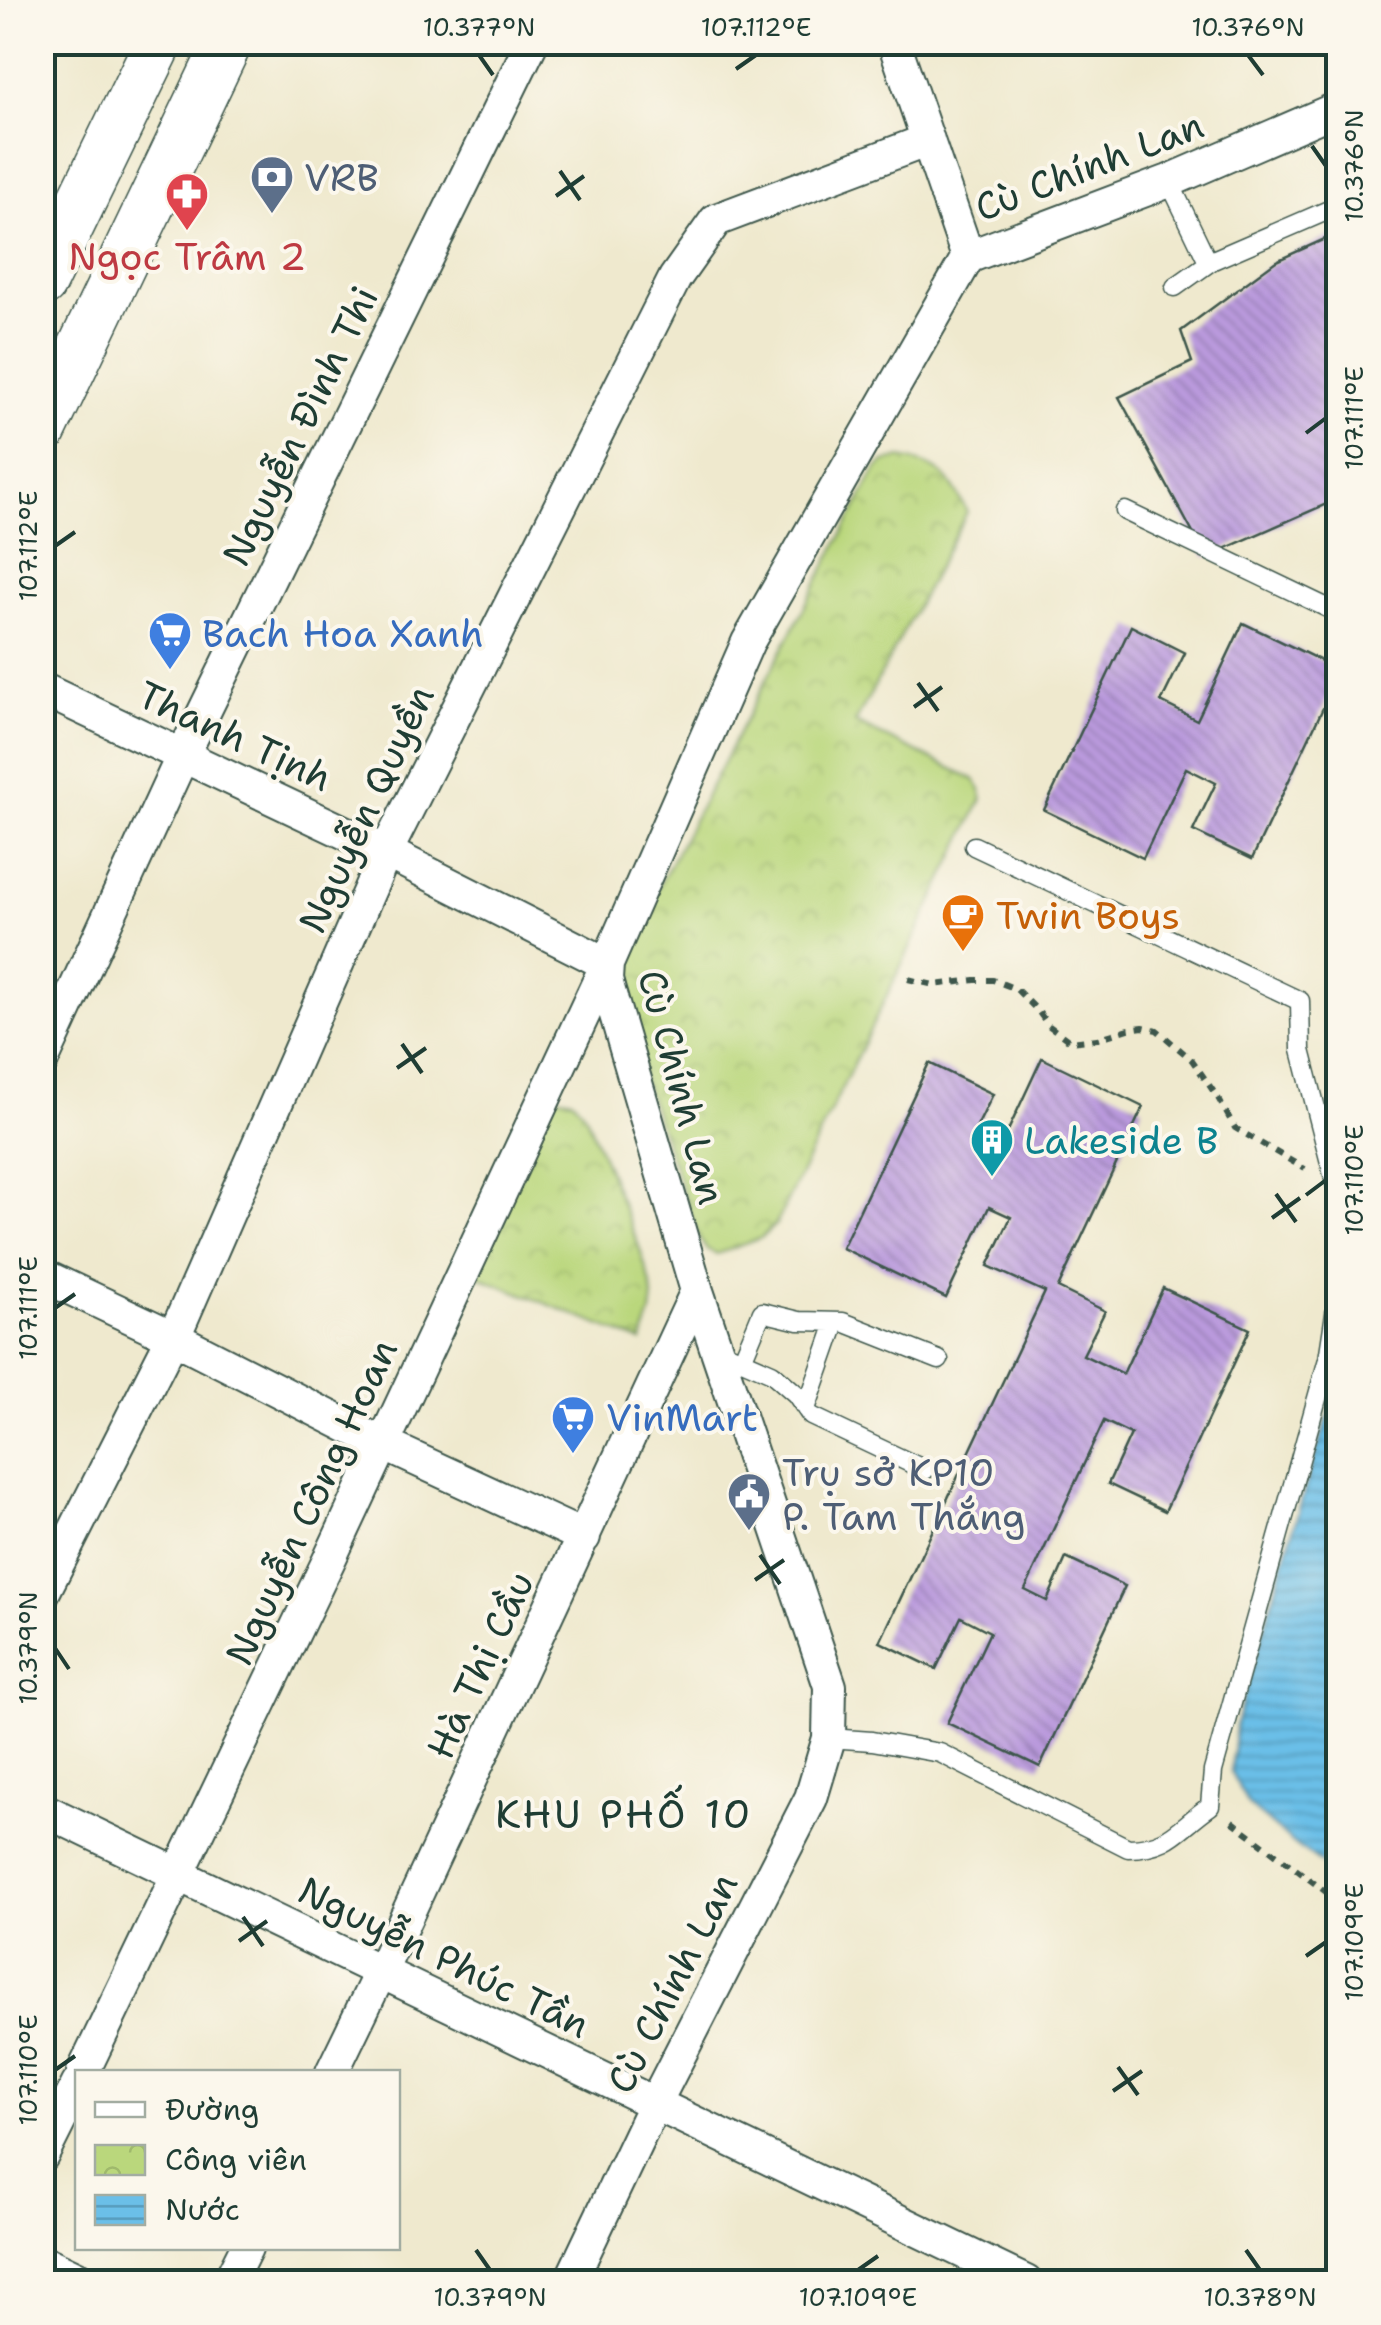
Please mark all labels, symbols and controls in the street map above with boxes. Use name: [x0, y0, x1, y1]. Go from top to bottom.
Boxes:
text: 10.377°N: [423, 10, 535, 44]
text: 107.112°E: [701, 10, 811, 44]
text: 10.376°N: [1191, 10, 1305, 44]
street label: Cù Chính Lan: [968, 99, 1210, 233]
text: 10.376°N: [1337, 109, 1371, 223]
place label: VRB: [304, 152, 379, 203]
bank icon: VRB: [249, 154, 295, 215]
pharmacy icon: Ngọc Trâm 2: [164, 171, 210, 232]
place label: Ngọc Trâm 2: [68, 231, 306, 282]
street label: Nguyễn Đình Thi: [210, 278, 390, 574]
text: 107.111°E: [1337, 366, 1371, 470]
text: 107.112°E: [11, 491, 45, 601]
place label: Bach Hoa Xanh: [202, 608, 484, 659]
supermarket icon: Bach Hoa Xanh: [147, 610, 193, 671]
street label: Thanh Tịnh: [130, 669, 340, 803]
street label: Nguyễn Quyền: [286, 677, 446, 941]
place label: Twin Boys: [996, 890, 1180, 941]
cafe icon: Twin Boys: [940, 892, 986, 953]
street label: Cù Chính Lan: [626, 964, 738, 1210]
place label: Lakeside B: [1024, 1115, 1218, 1166]
building icon: Lakeside B: [969, 1117, 1015, 1178]
text: 107.110°E: [1337, 1124, 1371, 1236]
text: 107.111°E: [11, 1256, 45, 1360]
street label: Nguyễn Công Hoan: [213, 1331, 409, 1673]
place label: VinMart: [606, 1392, 758, 1443]
supermarket icon: VinMart: [550, 1394, 596, 1455]
place label: Trụ sở KP10 P. Tam Thắng: [782, 1447, 1025, 1542]
public building icon: Trụ sở KP10 P. Tam Thắng: [726, 1471, 772, 1532]
street label: Hà Thị Cầu: [414, 1563, 546, 1767]
text: 10.379°N: [11, 1591, 45, 1705]
district label: KHU PHỐ 10: [495, 1784, 753, 1841]
street label: Nguyễn Phúc Tần: [290, 1864, 598, 2050]
street label: Cù Chính Lan: [595, 1864, 749, 2102]
text: 107.109°E: [1337, 1883, 1371, 2001]
text: 107.110°E: [11, 2014, 45, 2126]
legend: [75, 2070, 400, 2250]
text: Đường: [165, 2089, 259, 2130]
text: Công viên: [165, 2139, 307, 2180]
text: Nước: [165, 2189, 240, 2230]
text: 10.379°N: [433, 2280, 547, 2314]
text: 107.109°E: [799, 2280, 917, 2314]
text: 10.378°N: [1203, 2280, 1317, 2314]

